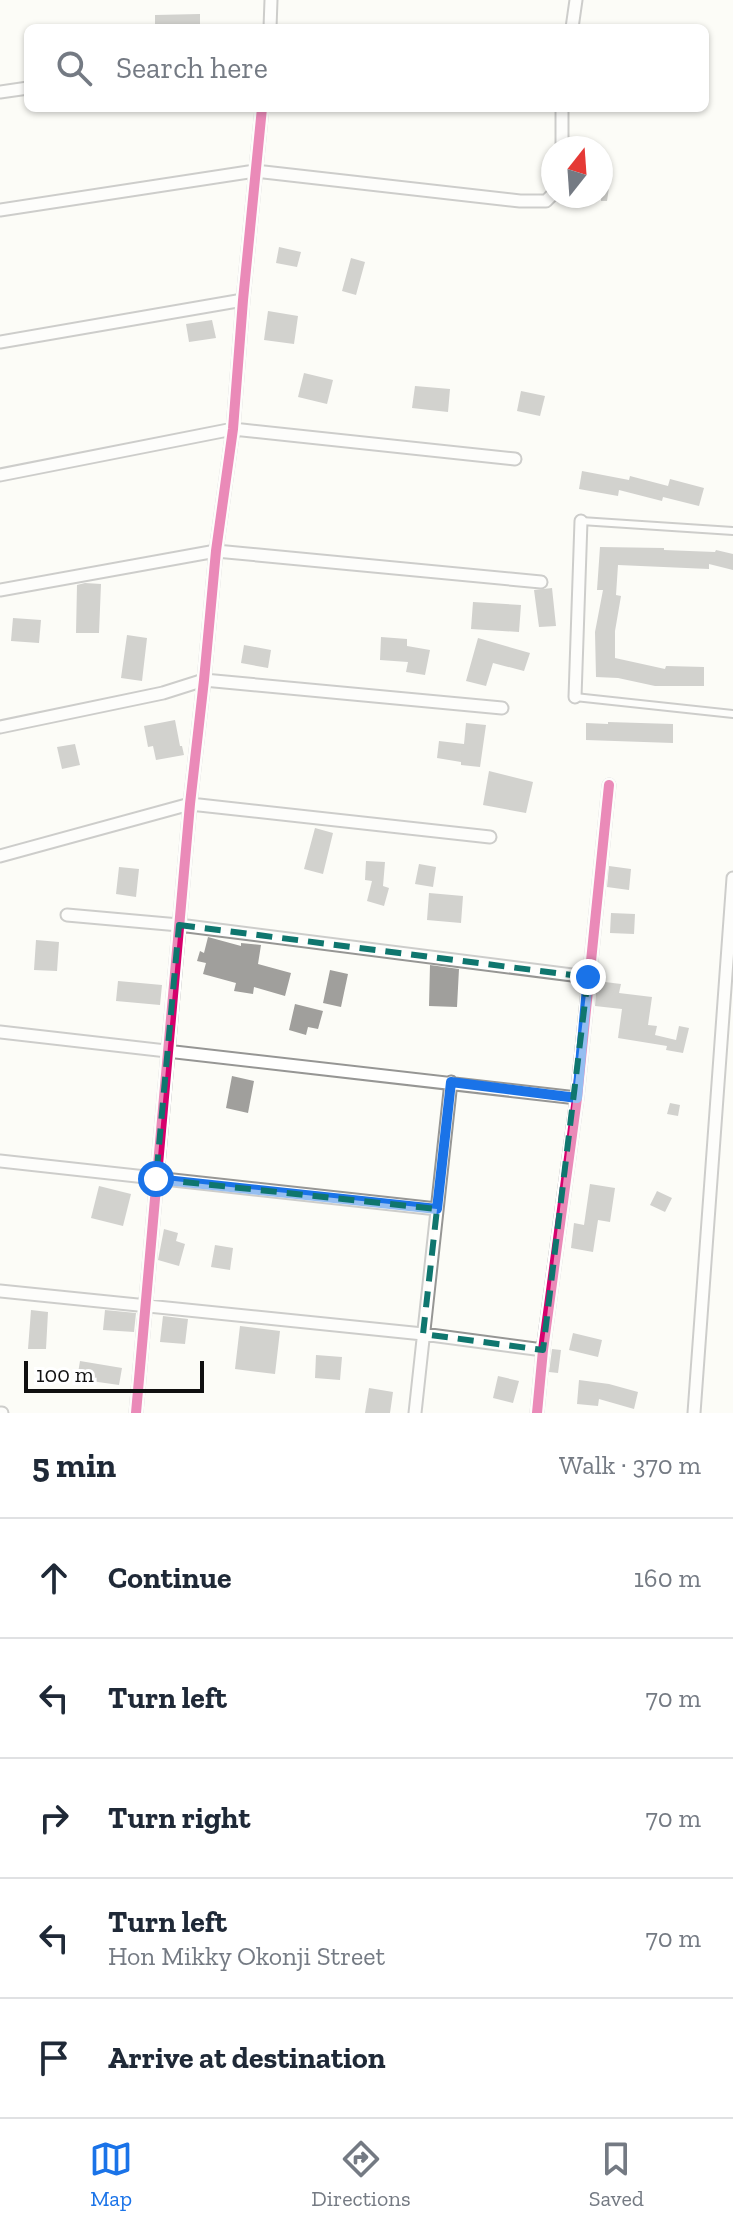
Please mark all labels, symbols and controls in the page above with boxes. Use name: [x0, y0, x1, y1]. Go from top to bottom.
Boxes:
search box: [24, 24, 709, 112]
icon: search: [52, 46, 96, 90]
text: Search here: [116, 50, 268, 86]
north arrow: [541, 136, 613, 208]
route end: [570, 959, 606, 995]
route start: [138, 1161, 174, 1197]
scale bar: [24, 1357, 204, 1393]
text: 100 m: [36, 1361, 94, 1388]
text: 5 min: [32, 1445, 116, 1486]
text: Walk · 370 m: [559, 1449, 701, 1481]
icon: ahead: [32, 1556, 76, 1600]
text: Continue: [108, 1560, 232, 1596]
text: 160 m: [634, 1562, 701, 1594]
icon: left: [32, 1676, 76, 1720]
text: Turn left: [108, 1680, 227, 1716]
text: 70 m: [645, 1682, 701, 1714]
icon: right: [32, 1796, 76, 1840]
text: Turn right: [108, 1800, 250, 1836]
text: 70 m: [645, 1802, 701, 1834]
text: Turn left: [108, 1904, 227, 1940]
icon: left: [32, 1916, 76, 1960]
text: 70 m: [645, 1922, 701, 1954]
text: Hon Mikky Okonji Street: [108, 1940, 385, 1972]
icon: arrive: [32, 2036, 76, 2080]
text: Arrive at destination: [108, 2040, 385, 2076]
tab: Map: [89, 2137, 133, 2212]
tab: Directions: [311, 2137, 411, 2212]
tab: Saved: [589, 2137, 644, 2212]

